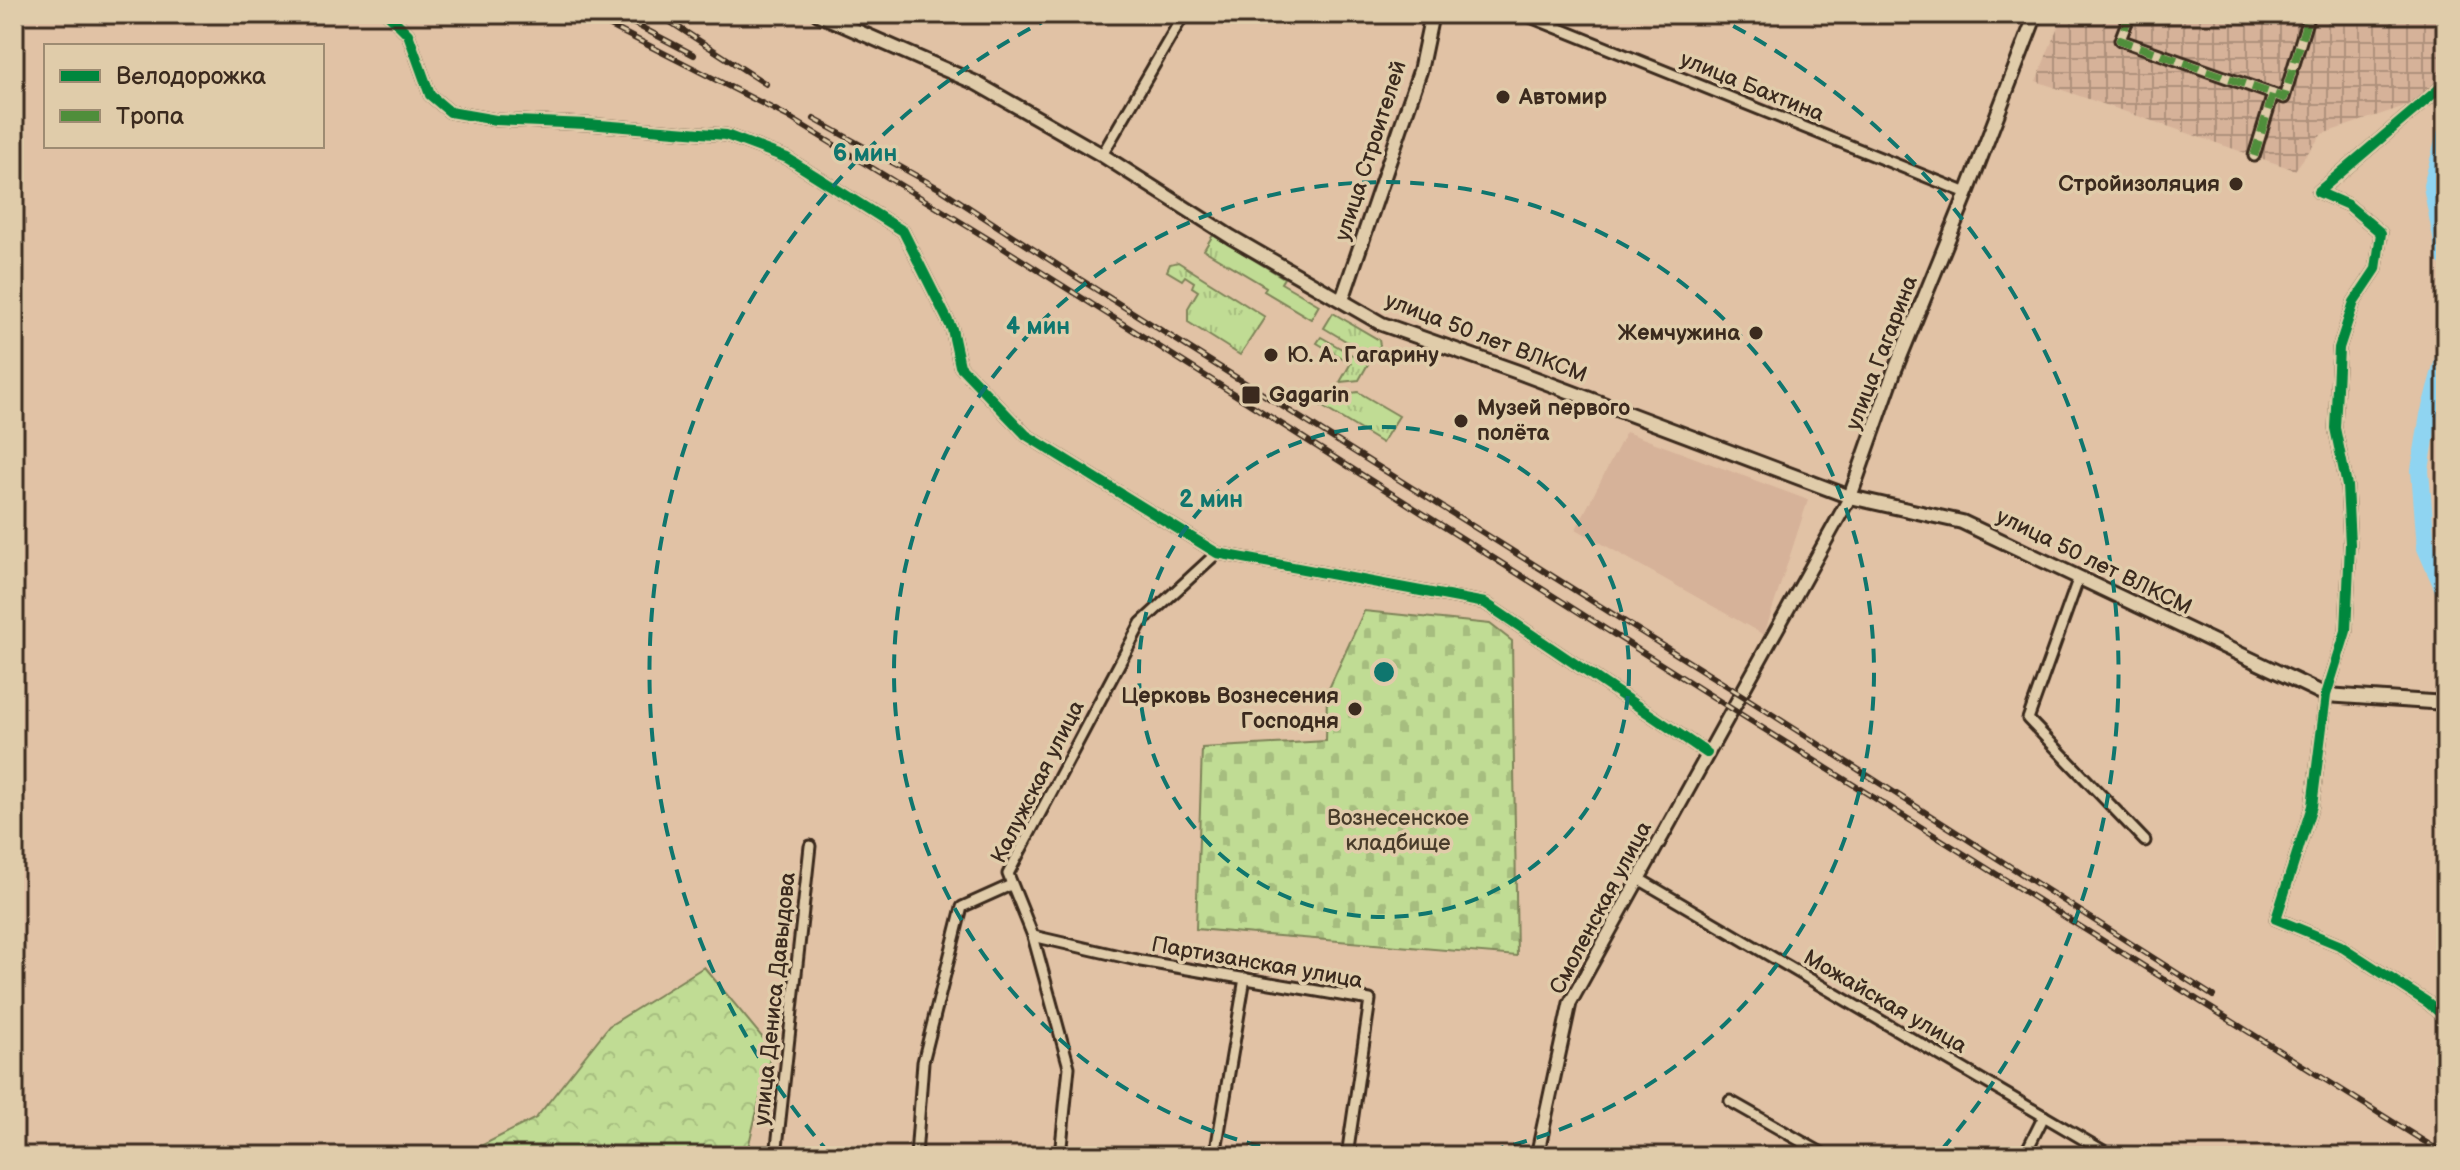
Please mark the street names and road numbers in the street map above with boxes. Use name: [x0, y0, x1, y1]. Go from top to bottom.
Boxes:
street label: улица Бахтина: [1676, 46, 1828, 128]
street label: улица Строителей: [1329, 57, 1413, 245]
street label: улица Гагарина: [1840, 272, 1924, 434]
street label: улица 50 лет ВЛКСМ: [1381, 287, 1591, 389]
street label: улица 50 лет ВЛКСМ: [1992, 503, 2196, 621]
street label: Калужская улица: [985, 696, 1091, 868]
street label: Смоленская улица: [1544, 817, 1658, 999]
street label: улица Дениса Давыдова: [748, 871, 802, 1127]
street label: Партизанская улица: [1149, 931, 1365, 995]
street label: Можайская улица: [1798, 944, 1972, 1060]

